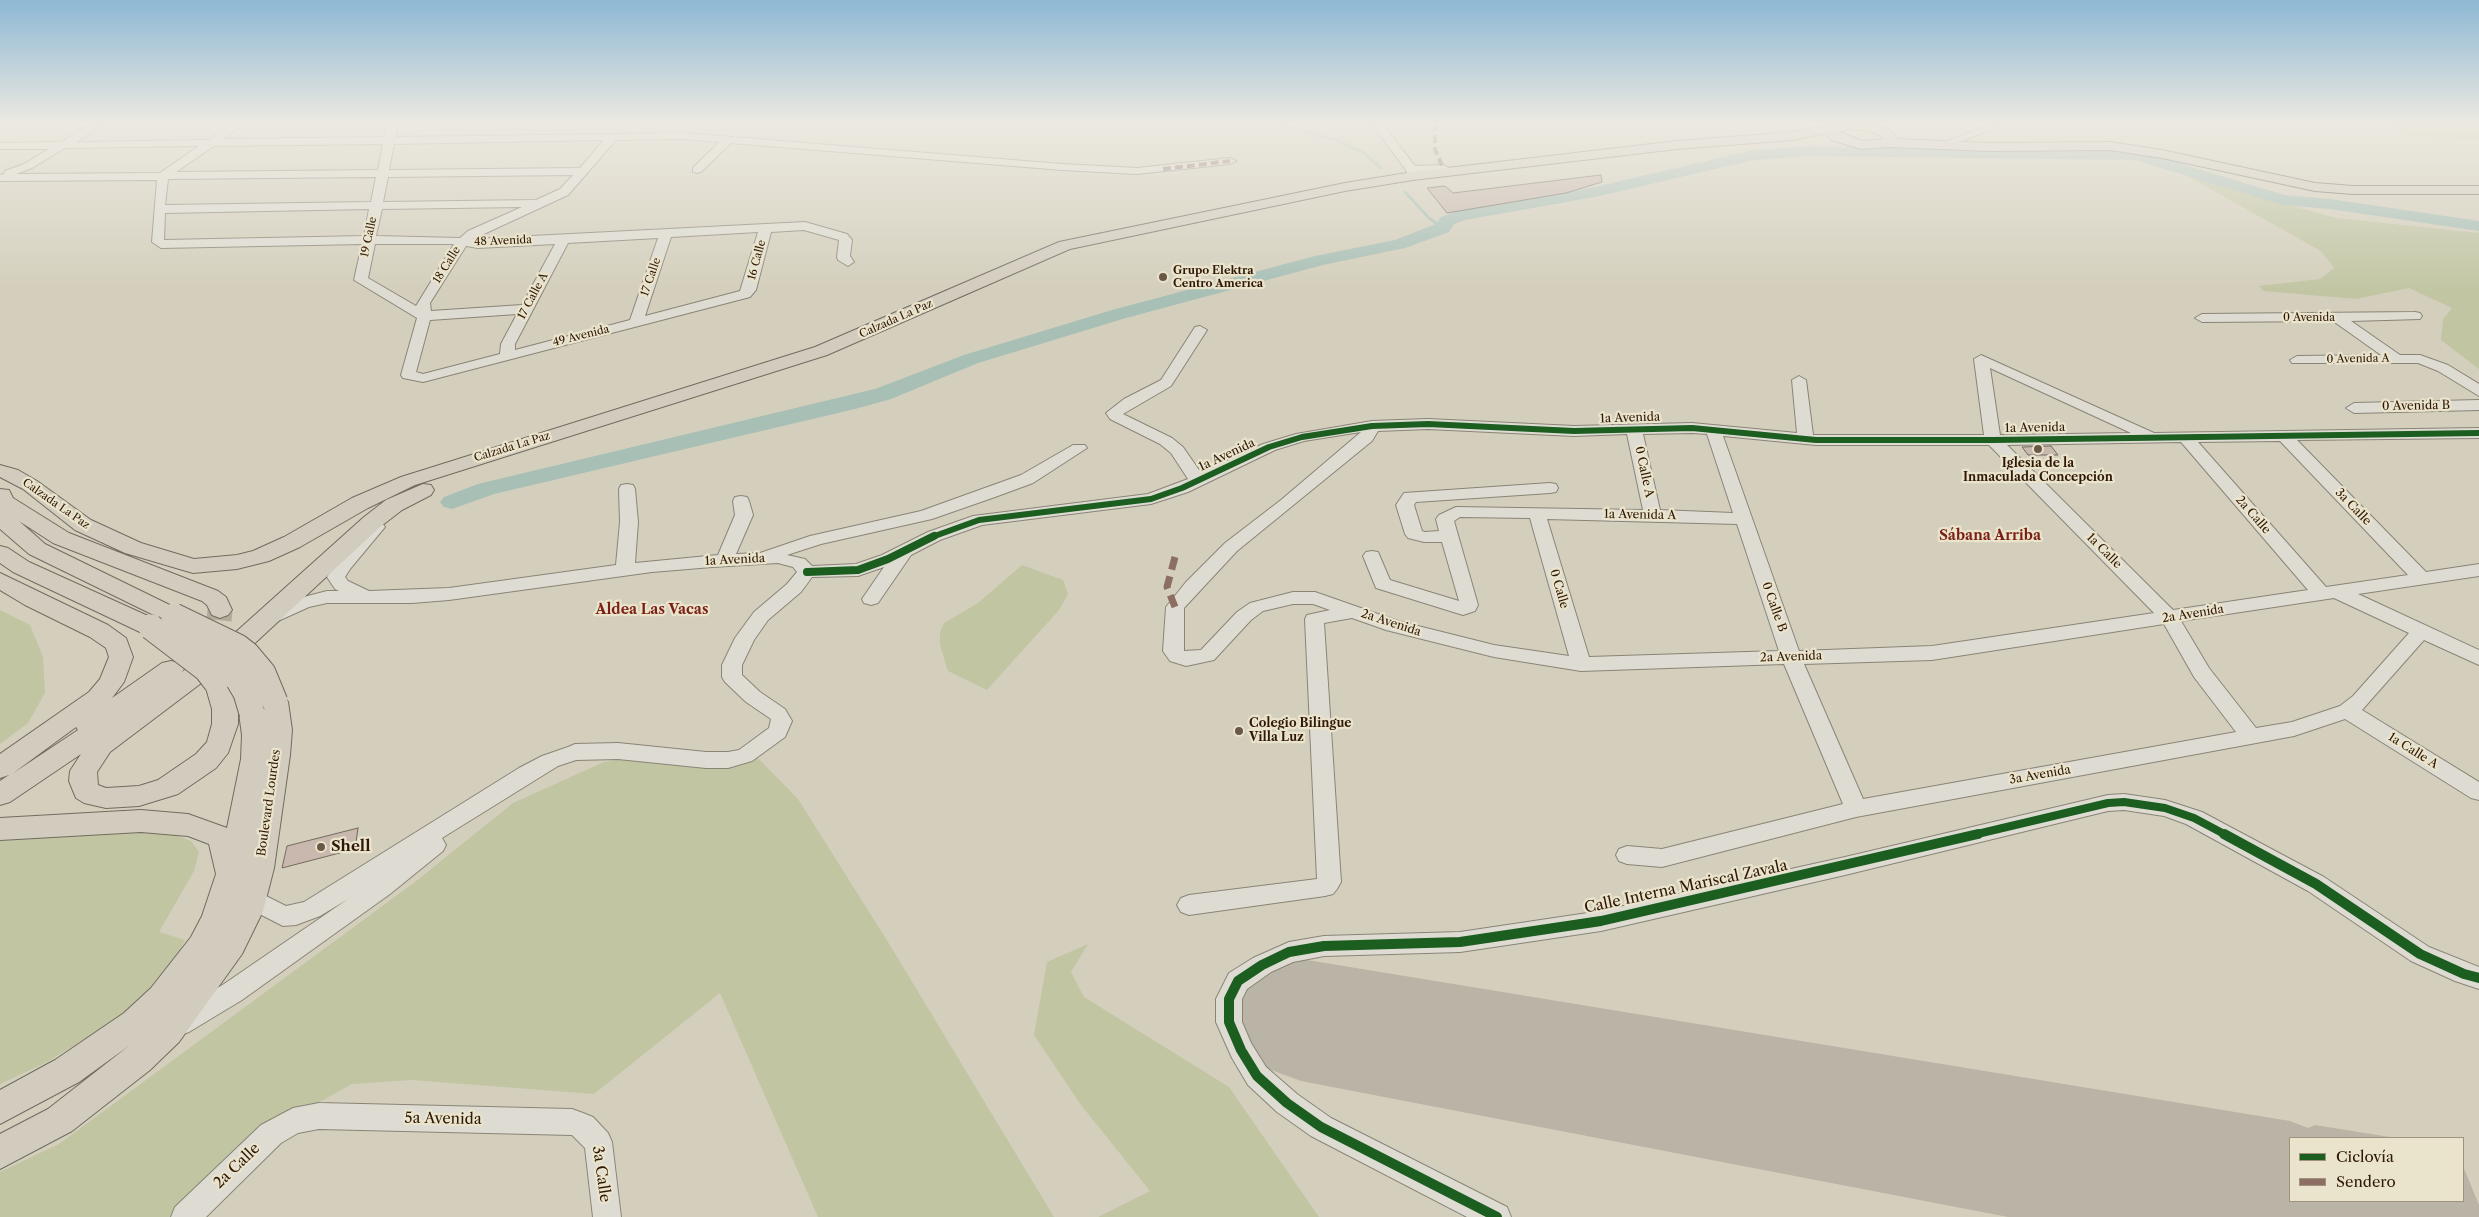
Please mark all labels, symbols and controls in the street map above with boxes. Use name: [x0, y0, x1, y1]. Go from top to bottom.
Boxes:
street label: 19 Calle: [358, 216, 380, 258]
street label: 48 Avenida: [474, 233, 532, 249]
street label: 16 Calle: [745, 239, 769, 281]
street label: 18 Calle: [431, 244, 463, 286]
street label: 17 Calle: [638, 256, 664, 298]
place label: Grupo Elektra Centro America: [1173, 264, 1263, 290]
street label: 17 Calle A: [515, 270, 551, 322]
marker: Grupo Elektra Centro America: [1157, 271, 1169, 283]
street label: Calzada La Paz: [857, 297, 935, 341]
street label: 0 Avenida: [2283, 311, 2335, 325]
street label: 49 Avenida: [551, 323, 611, 349]
street label: 0 Avenida A: [2326, 352, 2390, 366]
street label: 0 Avenida B: [2382, 398, 2450, 414]
street label: 1a Avenida: [1600, 410, 1660, 426]
street label: 1a Avenida: [2005, 420, 2065, 436]
street label: Calzada La Paz: [472, 429, 552, 465]
street label: 1a Avenida: [1197, 436, 1257, 474]
marker: Iglesia de la Inmaculada Concepción: [2032, 443, 2044, 455]
street label: 0 Calle A: [1632, 445, 1656, 499]
place label: Iglesia de la Inmaculada Concepción: [1963, 457, 2113, 485]
street label: Calzada La Paz: [20, 476, 92, 532]
street label: 3a Calle: [2332, 486, 2374, 528]
street label: 2a Calle: [2233, 493, 2273, 537]
street label: 1a Avenida A: [1604, 507, 1676, 523]
district label: Sábana Arriba: [1939, 528, 2041, 544]
street label: 1a Calle: [2083, 530, 2125, 572]
street label: 1a Avenida: [704, 551, 766, 569]
street label: 0 Calle: [1547, 568, 1571, 610]
street label: 0 Calle B: [1758, 580, 1790, 634]
district label: Aldea Las Vacas: [596, 602, 708, 618]
street label: 2a Avenida: [2161, 602, 2225, 626]
street label: 2a Avenida: [1359, 607, 1423, 639]
street label: 2a Avenida: [1760, 649, 1822, 665]
place label: Colegio Bilingue Villa Luz: [1249, 717, 1352, 745]
marker: Colegio Bilingue Villa Luz: [1233, 725, 1245, 737]
street label: 1a Calle A: [2385, 730, 2441, 772]
street label: Boulevard Lourdes: [254, 749, 284, 857]
street label: 3a Avenida: [2008, 763, 2072, 787]
place label: Shell: [331, 838, 370, 856]
marker: Shell: [315, 841, 327, 853]
street label: Calle Interna Mariscal Zavala: [1583, 857, 1789, 917]
street label: 5a Avenida: [404, 1109, 482, 1129]
legend: [2289, 1137, 2464, 1202]
street label: 2a Calle: [210, 1140, 264, 1192]
street label: 3a Calle: [588, 1145, 614, 1203]
text: Ciclovía: [2336, 1147, 2394, 1166]
text: Sendero: [2336, 1172, 2396, 1191]

